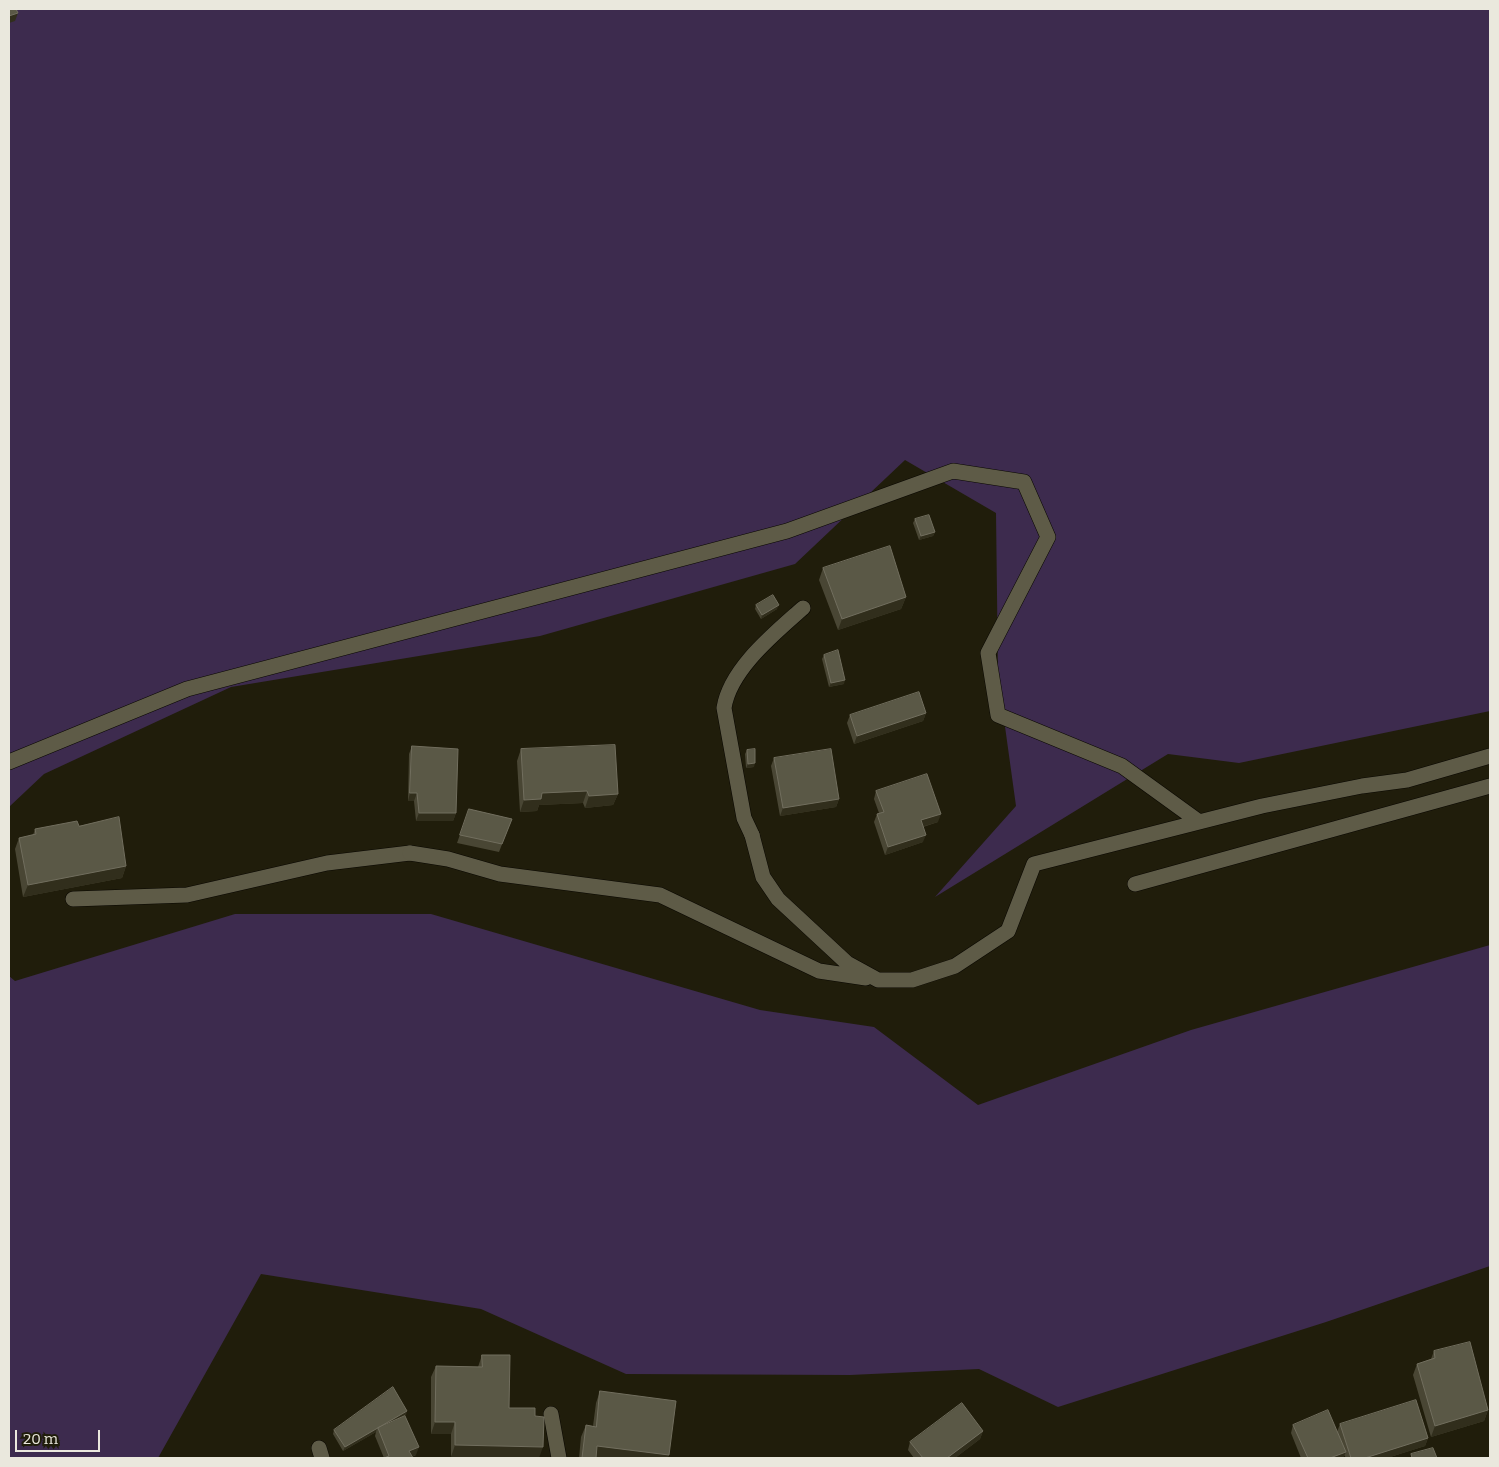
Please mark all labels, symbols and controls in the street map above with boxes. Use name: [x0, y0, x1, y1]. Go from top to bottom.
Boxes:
scale bar: [18, 1420, 102, 1452]
text: 20 m: [23, 1430, 58, 1448]

